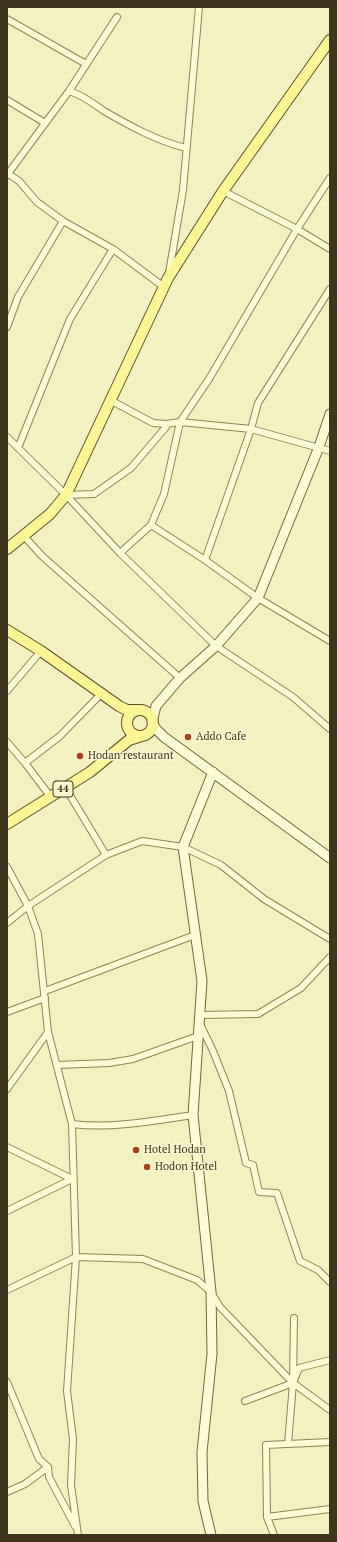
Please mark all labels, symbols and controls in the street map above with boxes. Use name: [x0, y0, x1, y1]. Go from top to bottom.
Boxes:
place label: Addo Cafe: [196, 730, 246, 744]
marker: Addo Cafe: [183, 732, 193, 742]
place label: Hodan restaurant: [88, 749, 174, 763]
marker: Hodan restaurant: [75, 751, 85, 761]
road number: 44: [53, 781, 73, 797]
place label: Hotel Hodan: [144, 1143, 206, 1157]
marker: Hotel Hodan: [131, 1145, 141, 1155]
place label: Hodon Hotel: [155, 1160, 217, 1174]
marker: Hodon Hotel: [142, 1162, 152, 1172]

